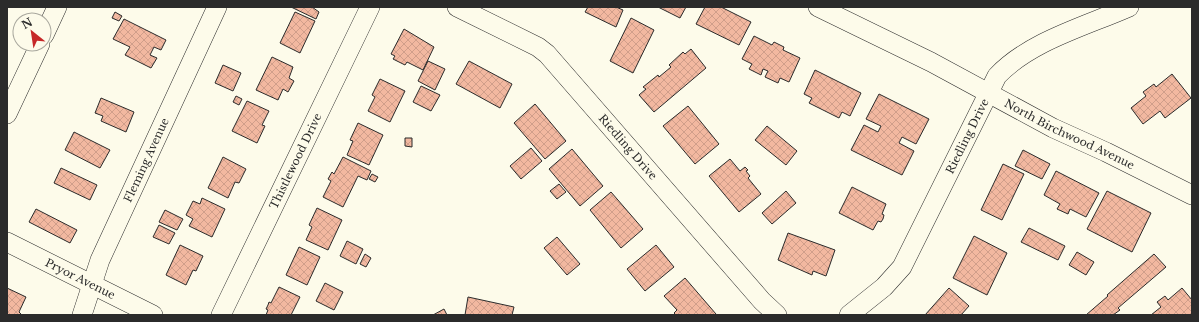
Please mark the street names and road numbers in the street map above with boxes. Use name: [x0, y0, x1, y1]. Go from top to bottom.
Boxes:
street label: Riedling Drive: [943, 96, 992, 176]
street label: North Birchwood Avenue: [1002, 96, 1137, 172]
street label: Thistlewood Drive: [266, 111, 325, 211]
street label: Riedling Drive: [596, 111, 660, 183]
street label: Fleming Avenue: [121, 116, 172, 205]
street label: Pryor Avenue: [43, 255, 118, 302]

